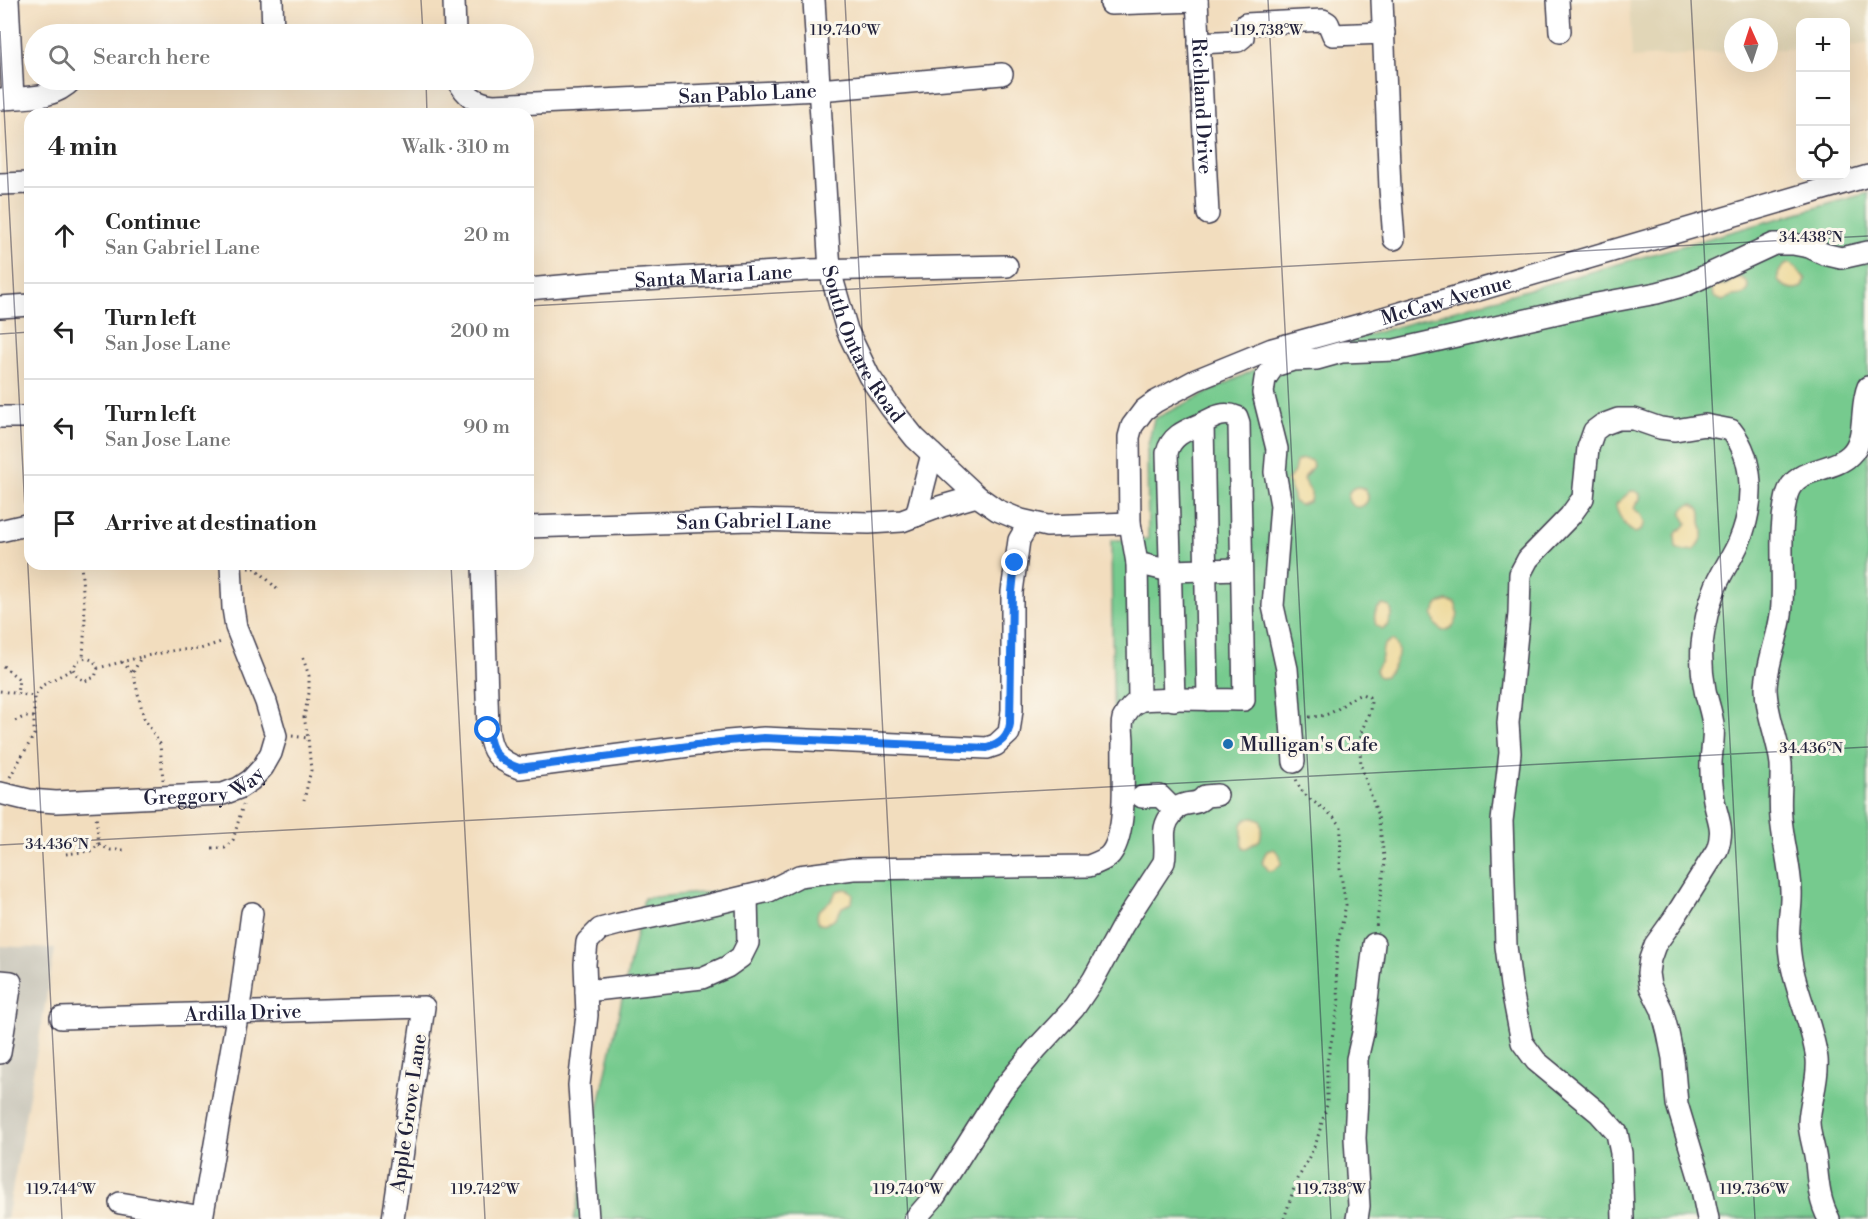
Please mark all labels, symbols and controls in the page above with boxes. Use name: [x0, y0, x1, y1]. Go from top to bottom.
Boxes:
north arrow: [1724, 18, 1778, 72]
map controls: [1796, 18, 1850, 180]
button: +: [1796, 18, 1850, 72]
text: 119.740°W: [810, 21, 880, 40]
text: 119.738°W: [1233, 21, 1303, 40]
search box: [24, 24, 534, 90]
street label: Richland Drive: [1185, 37, 1217, 175]
icon: search: [45, 41, 78, 74]
text: Search here: [93, 44, 210, 71]
button: −: [1796, 72, 1850, 126]
street label: San Pablo Lane: [678, 79, 817, 110]
button: locate: [1796, 126, 1850, 180]
text: 4 min: [48, 131, 118, 163]
text: Walk · 310 m: [402, 135, 510, 160]
text: Continue: [105, 209, 201, 236]
icon: ahead: [48, 219, 81, 252]
text: 20 m: [464, 223, 510, 248]
text: 34.438°N: [1779, 228, 1843, 247]
text: San Gabriel Lane: [105, 236, 260, 261]
street label: Santa Maria Lane: [634, 260, 793, 295]
street label: South Ontare Road: [815, 263, 909, 429]
street label: McCaw Avenue: [1378, 270, 1515, 332]
text: Turn left: [105, 305, 196, 332]
icon: left: [48, 315, 81, 348]
text: 200 m: [450, 319, 510, 344]
text: San Jose Lane: [105, 332, 231, 357]
text: Turn left: [105, 401, 196, 428]
icon: left: [48, 411, 81, 444]
text: 90 m: [463, 415, 510, 440]
text: San Jose Lane: [105, 428, 231, 453]
icon: arrive: [48, 507, 81, 540]
street label: San Gabriel Lane: [676, 509, 832, 536]
text: Arrive at destination: [105, 510, 317, 537]
route end: [1001, 549, 1027, 575]
route start: [474, 716, 500, 742]
place label: Mulligan's Cafe: [1240, 733, 1378, 758]
marker: Mulligan's Cafe: [1221, 737, 1235, 751]
text: 34.436°N: [1779, 739, 1843, 758]
street label: Greggory Way: [143, 762, 271, 812]
text: 34.436°N: [25, 835, 89, 854]
street label: Ardilla Drive: [183, 1000, 302, 1028]
street label: Apple Grove Lane: [386, 1032, 433, 1195]
text: 119.744°W: [26, 1180, 96, 1199]
text: 119.742°W: [451, 1180, 520, 1199]
text: 119.740°W: [873, 1180, 943, 1199]
text: 119.738°W: [1296, 1180, 1366, 1199]
text: 119.736°W: [1719, 1180, 1789, 1199]

